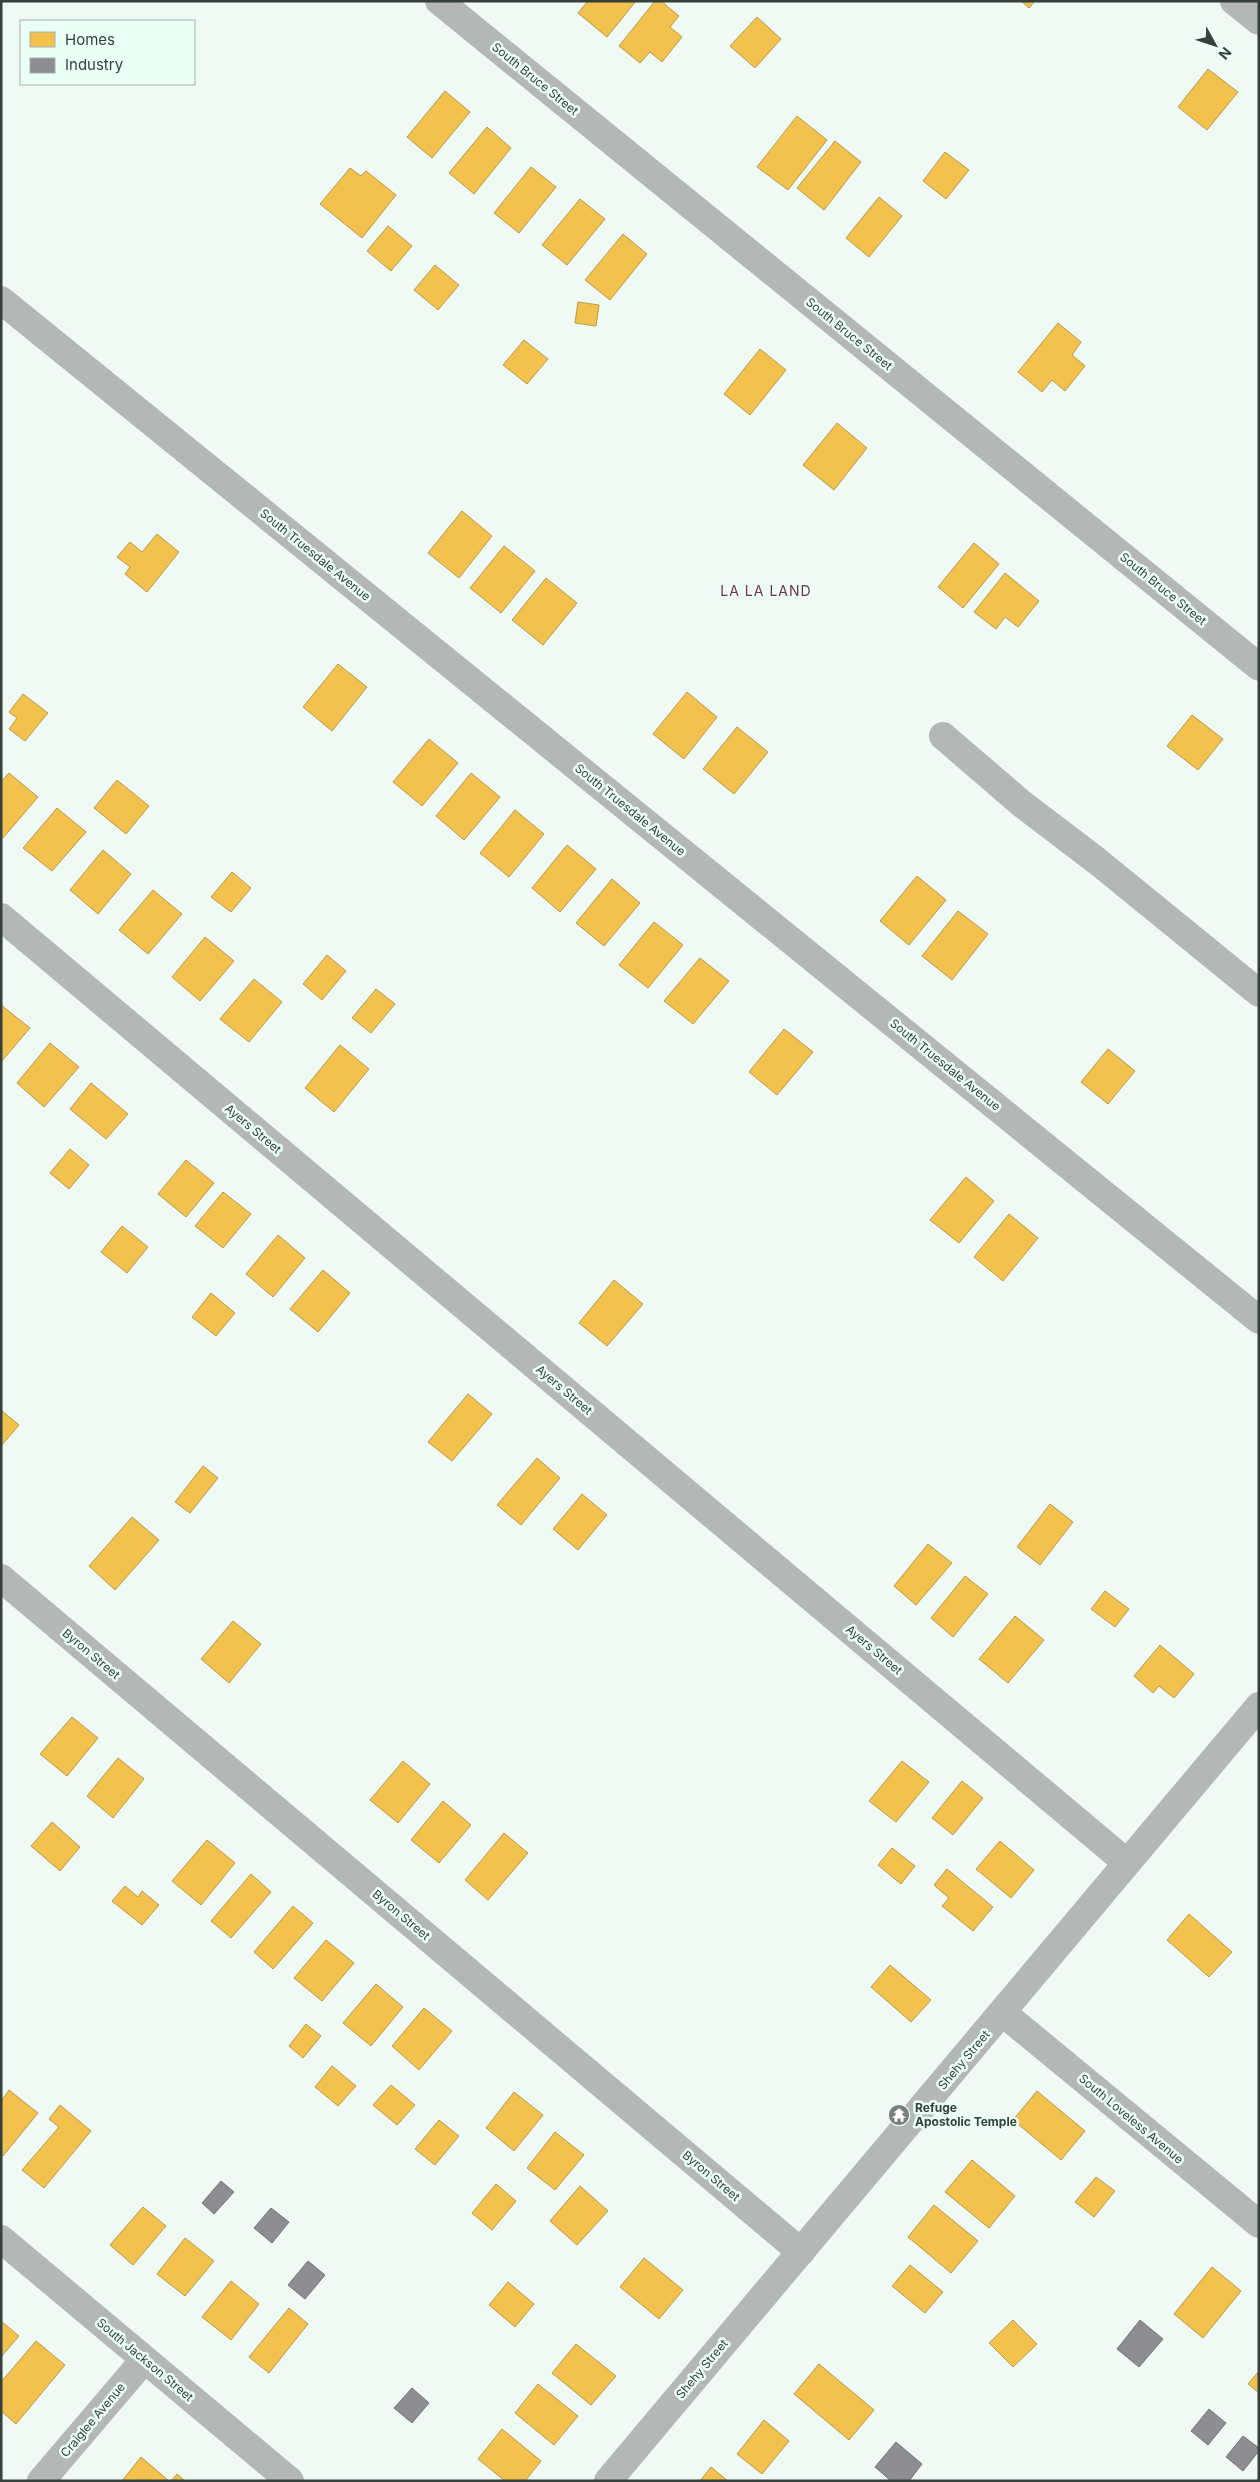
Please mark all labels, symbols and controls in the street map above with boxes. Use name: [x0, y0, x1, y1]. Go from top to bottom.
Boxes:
legend: [20, 20, 195, 85]
north arrow: [1190, 20, 1240, 70]
text: Homes: [65, 30, 115, 49]
street label: South Bruce Street: [489, 39, 582, 118]
text: N: [1215, 44, 1235, 63]
text: Industry: [65, 55, 124, 74]
street label: South Bruce Street: [803, 294, 896, 373]
street label: South Truesdale Avenue: [257, 505, 374, 604]
street label: South Bruce Street: [1117, 549, 1210, 628]
district label: LA LA LAND: [720, 582, 812, 599]
street label: South Truesdale Avenue: [572, 760, 689, 859]
street label: South Truesdale Avenue: [887, 1015, 1004, 1114]
street label: Ayers Street: [222, 1101, 285, 1157]
street label: Ayers Street: [533, 1362, 596, 1418]
street label: Ayers Street: [843, 1622, 906, 1678]
street label: Byron Street: [60, 1625, 123, 1682]
street label: Byron Street: [370, 1886, 433, 1943]
street label: Shehy Street: [935, 2027, 993, 2092]
street label: South Loveless Avenue: [1076, 2071, 1187, 2167]
place label: Refuge Apostolic Temple: [915, 2100, 1017, 2129]
temple icon: Refuge Apostolic Temple: [887, 2103, 911, 2127]
street label: Byron Street: [680, 2147, 743, 2204]
street label: South Jackson Street: [94, 2315, 197, 2404]
street label: Shehy Street: [673, 2336, 731, 2401]
street label: Craiglee Avenue: [57, 2379, 128, 2460]

